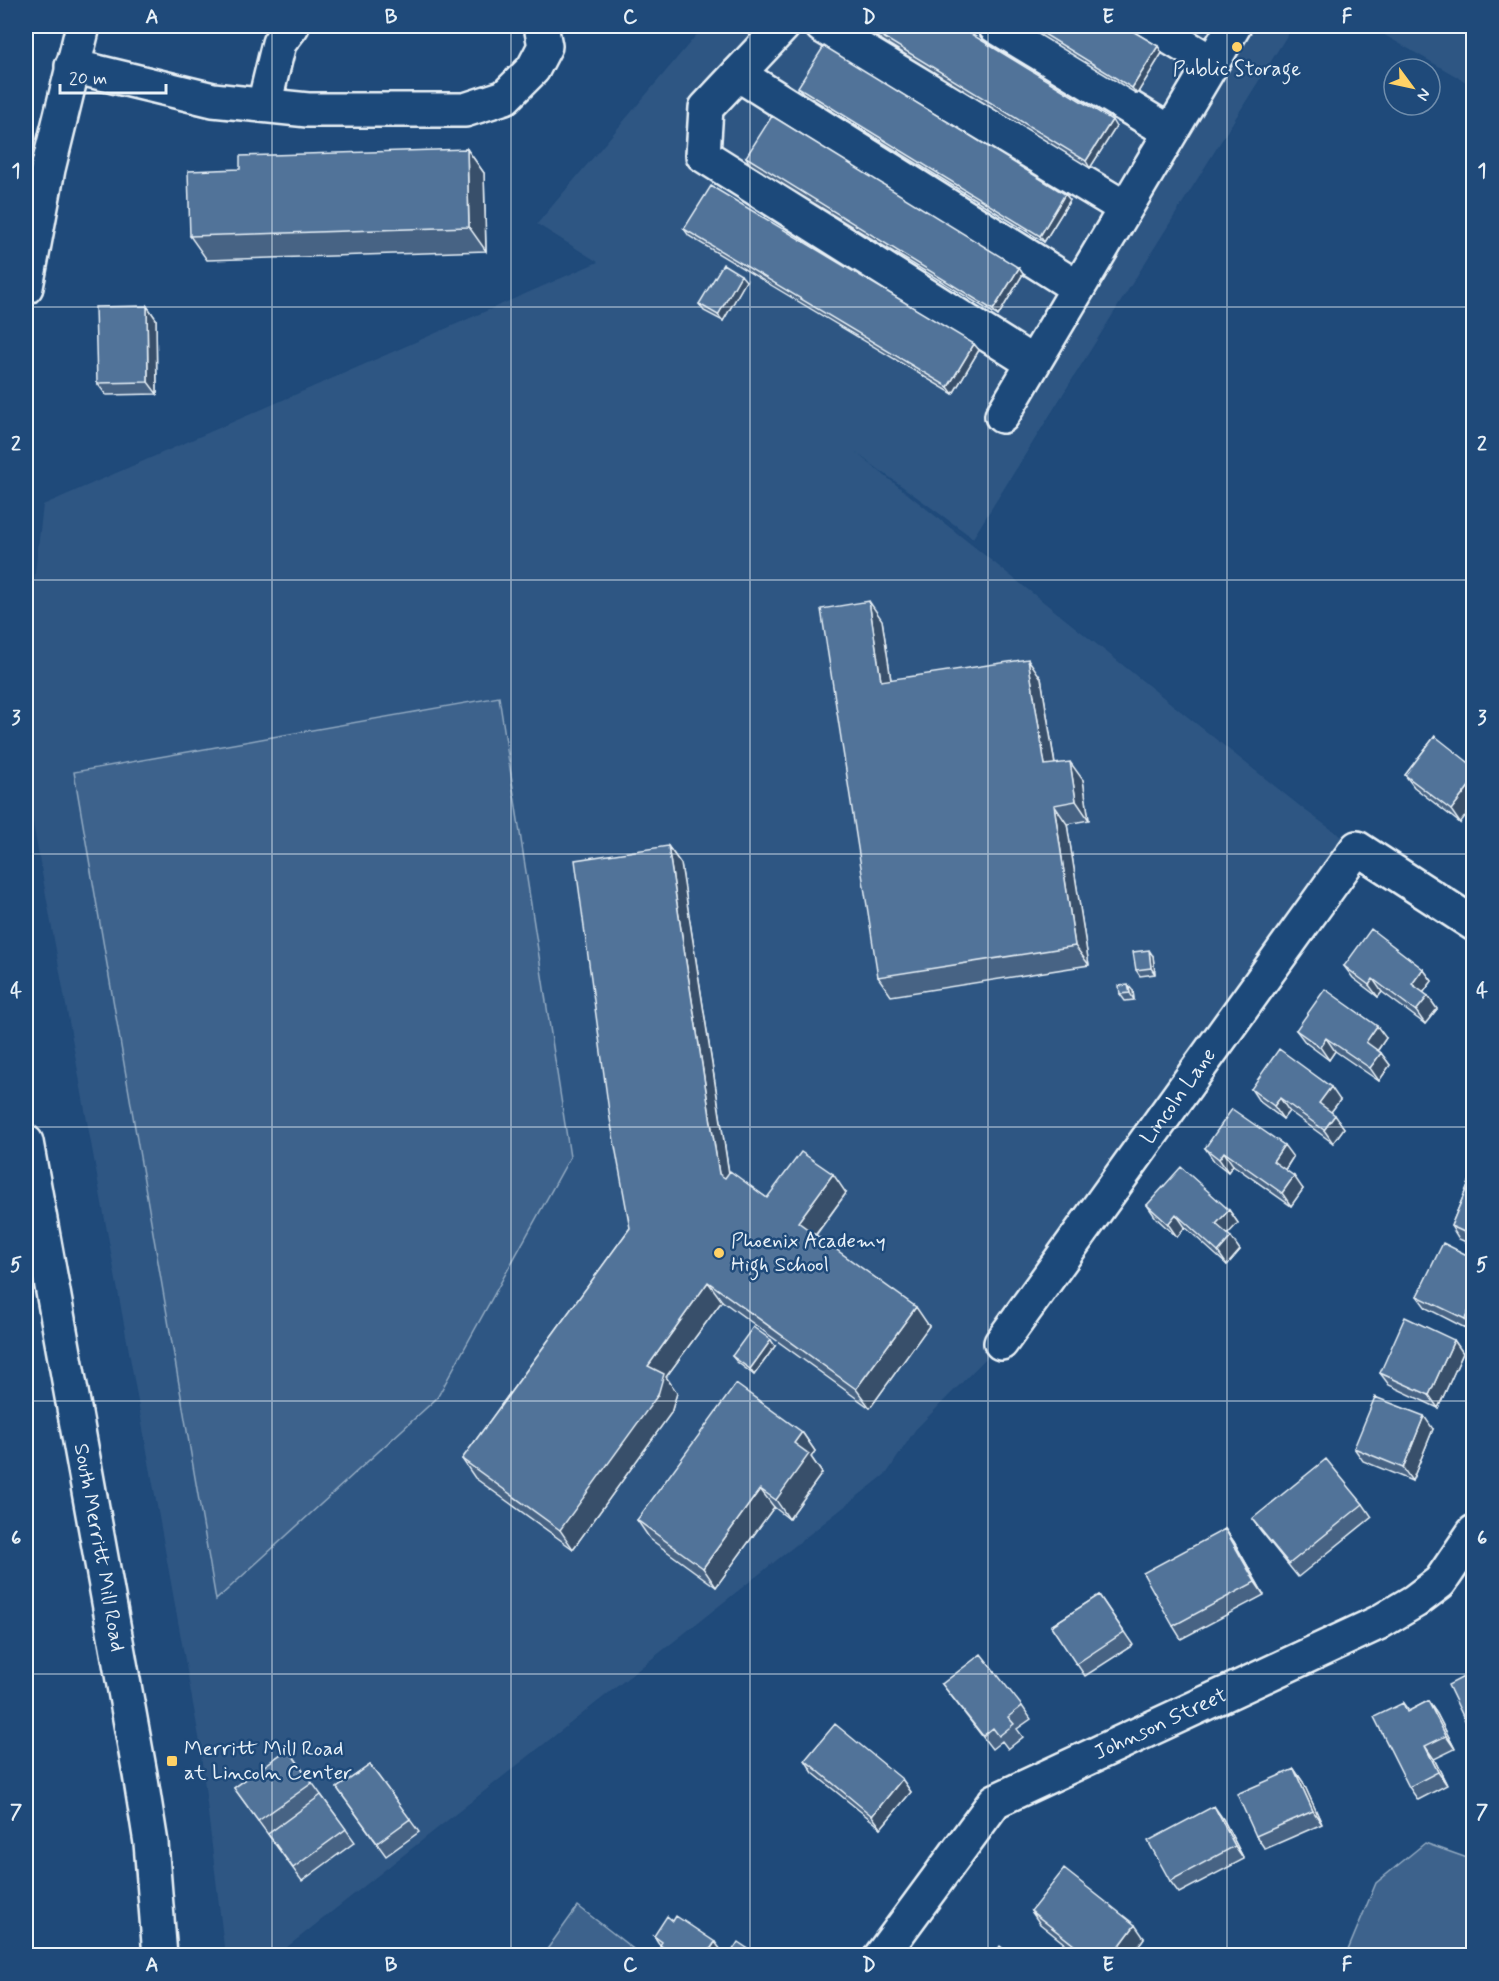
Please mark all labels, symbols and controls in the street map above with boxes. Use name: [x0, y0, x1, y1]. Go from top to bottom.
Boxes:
text: A: [145, 4, 159, 31]
text: B: [385, 4, 398, 31]
text: C: [623, 4, 638, 31]
text: D: [862, 4, 876, 31]
text: E: [1102, 4, 1114, 31]
text: F: [1342, 4, 1353, 31]
marker: Public Storage: [1230, 40, 1244, 54]
place label: Public Storage: [1173, 55, 1301, 85]
scale bar: [60, 57, 166, 95]
north arrow: [1382, 57, 1442, 117]
text: 20 m: [69, 67, 107, 91]
text: N: [1412, 84, 1435, 105]
text: 1: [12, 158, 20, 185]
text: 1: [1478, 158, 1486, 185]
text: 2: [11, 431, 21, 458]
text: 2: [1477, 431, 1487, 458]
text: 3: [11, 705, 21, 732]
text: 3: [1477, 705, 1487, 732]
text: 4: [10, 978, 22, 1005]
text: 4: [1476, 978, 1488, 1005]
street label: Lincoln Lane: [1134, 1042, 1223, 1150]
place label: Phoenix Academy High School: [731, 1227, 886, 1281]
marker: Phoenix Academy High School: [712, 1246, 726, 1260]
text: 5: [10, 1252, 22, 1279]
text: 5: [1476, 1252, 1488, 1279]
street label: South Merritt Mill Road: [67, 1441, 132, 1654]
text: 6: [11, 1525, 21, 1552]
text: 6: [1477, 1525, 1487, 1552]
street label: Johnson Street: [1090, 1681, 1232, 1767]
place label: Merritt Mill Road at Lincoln Center: [184, 1735, 352, 1787]
marker: Merritt Mill Road at Lincoln Center: [165, 1754, 179, 1768]
text: 7: [10, 1799, 22, 1826]
text: 7: [1476, 1799, 1488, 1826]
text: A: [145, 1952, 159, 1979]
text: B: [385, 1952, 398, 1979]
text: C: [623, 1952, 638, 1979]
text: D: [862, 1952, 876, 1979]
text: E: [1102, 1952, 1114, 1979]
text: F: [1342, 1952, 1353, 1979]

